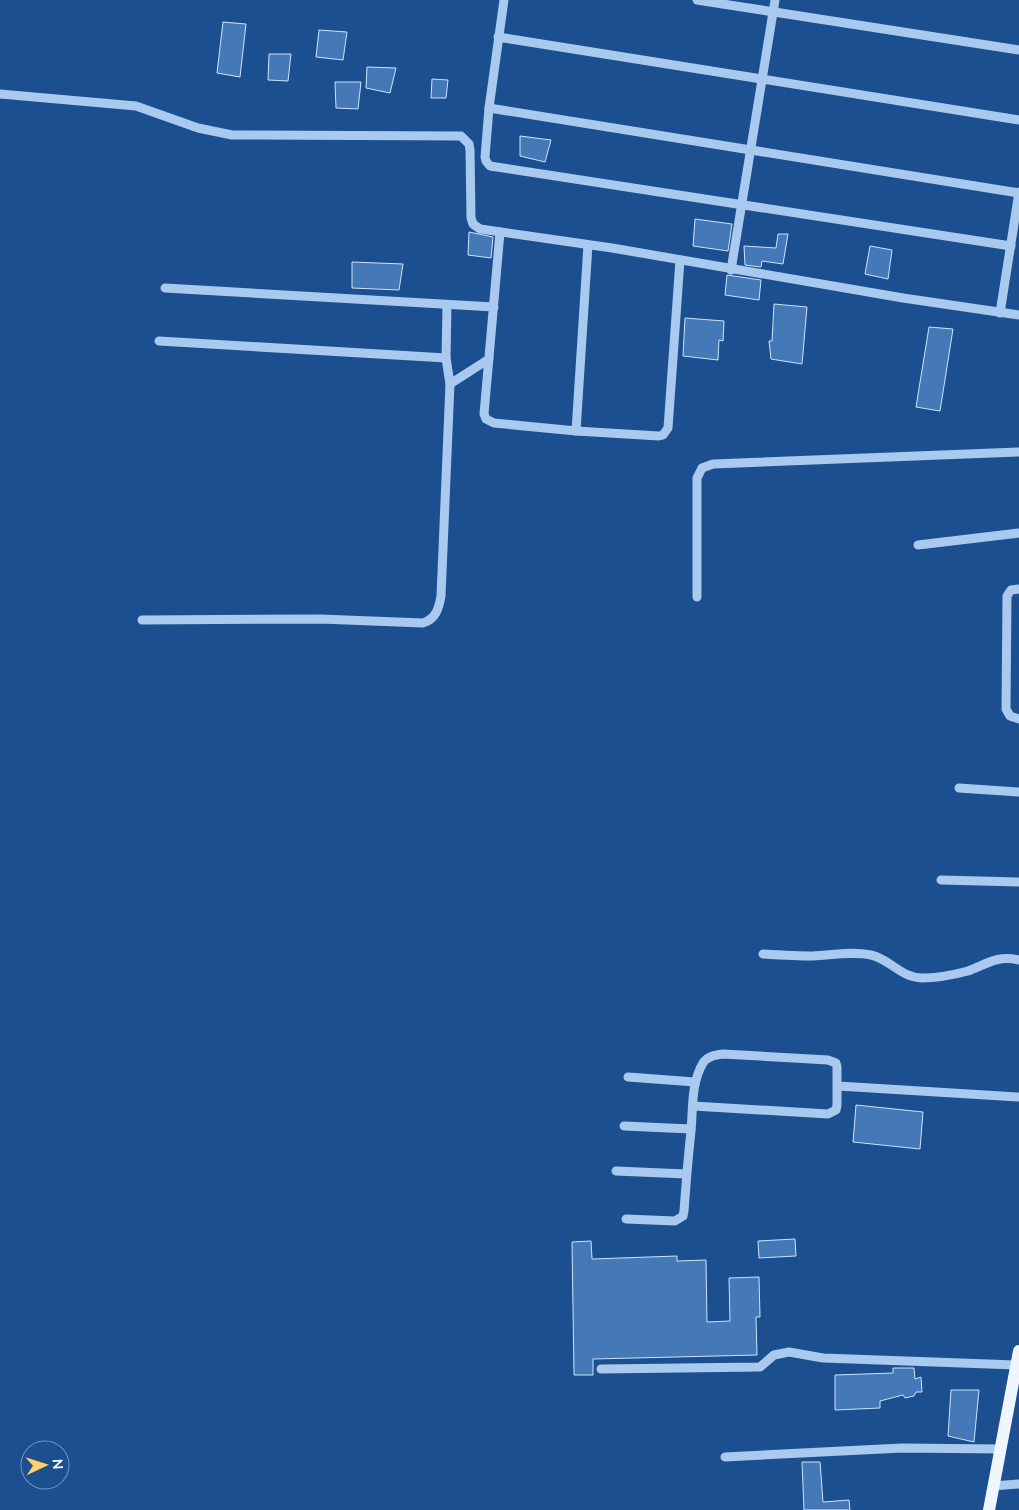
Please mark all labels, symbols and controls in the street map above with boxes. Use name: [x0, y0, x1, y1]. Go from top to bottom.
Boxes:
north arrow: [20, 1440, 70, 1490]
text: N: [48, 1458, 67, 1470]

